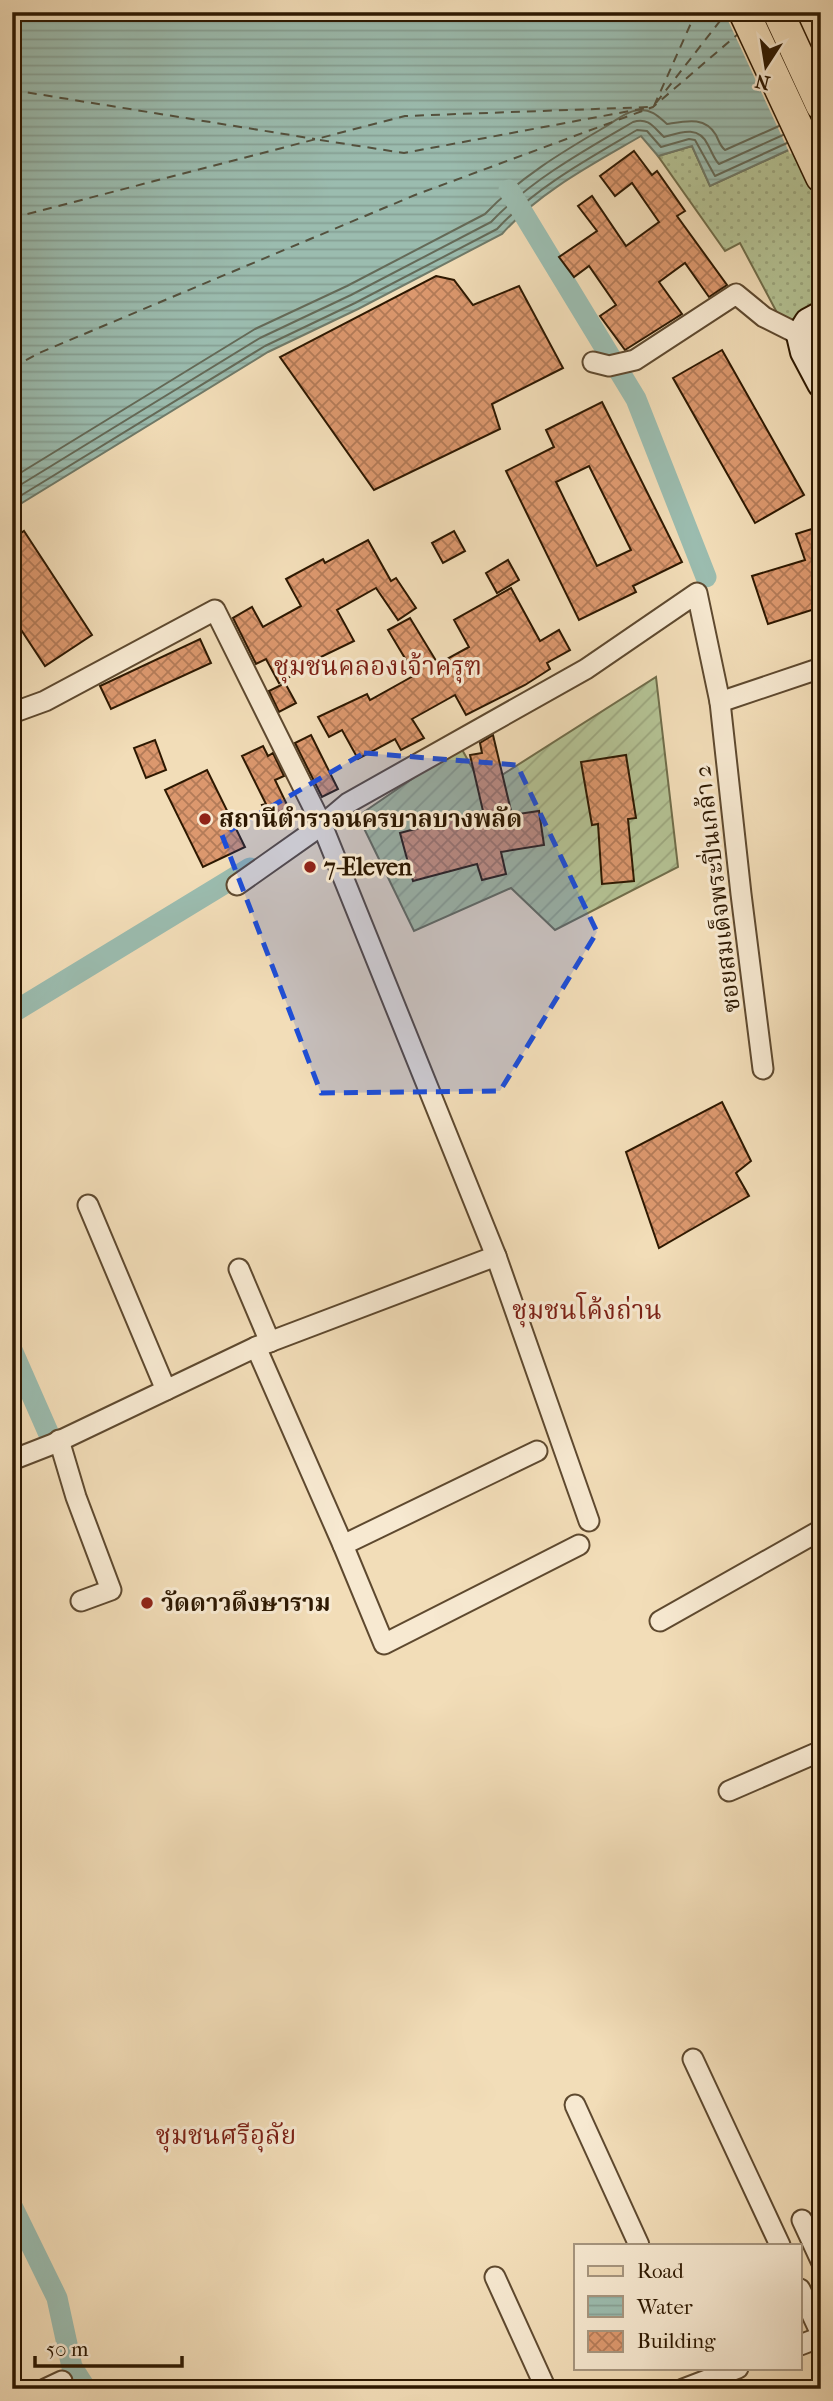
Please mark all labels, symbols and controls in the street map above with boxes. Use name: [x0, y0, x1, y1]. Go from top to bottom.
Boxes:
north arrow: [732, 32, 802, 102]
text: N: [753, 69, 772, 94]
district label: ชุมชนคลองเจ้าครุฑ: [274, 651, 482, 684]
street label: ซอยสมเด็จพระปิ่นเกล้า 2: [684, 764, 746, 1015]
place label: สถานีตำรวจนครบาลบางพลัด: [219, 805, 522, 833]
marker: สถานีตำรวจนครบาลบางพลัด: [197, 811, 213, 827]
place label: 7-Eleven: [323, 853, 413, 881]
marker: 7-Eleven: [302, 859, 318, 875]
district label: ชุมชนโค้งถ่าน: [512, 1292, 662, 1328]
place label: วัดดาวดึงษาราม: [161, 1589, 331, 1617]
marker: วัดดาวดึงษาราม: [139, 1595, 155, 1611]
district label: ชุมชนศรีอุลัย: [156, 2120, 296, 2153]
legend: [574, 2244, 802, 2370]
text: Road: [637, 2259, 684, 2283]
text: Water: [636, 2295, 693, 2319]
scale bar: [35, 2324, 182, 2368]
text: Building: [637, 2329, 716, 2353]
text: 50 m: [46, 2337, 89, 2361]

